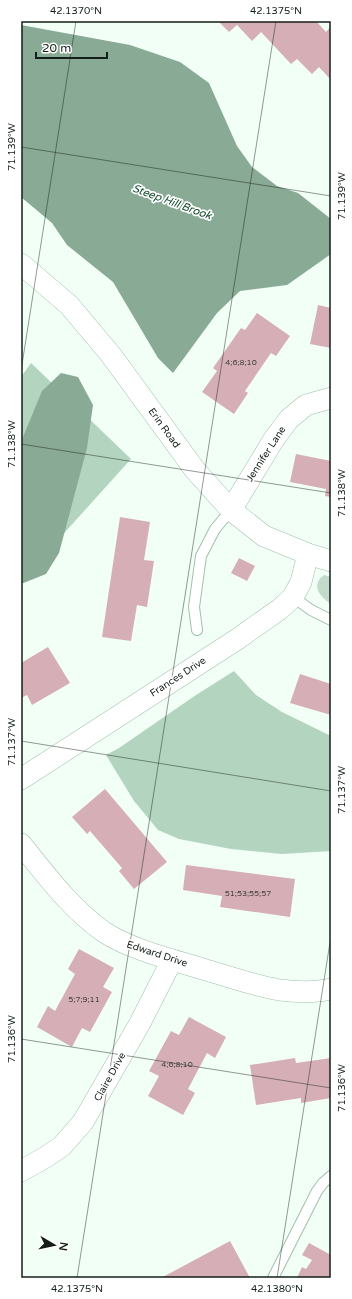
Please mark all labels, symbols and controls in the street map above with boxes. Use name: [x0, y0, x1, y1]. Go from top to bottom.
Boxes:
text: 42.1370°N: [50, 5, 102, 17]
text: 42.1375°N: [250, 5, 302, 17]
scale bar: [36, 34, 107, 60]
text: 20 m: [42, 41, 71, 55]
text: 71.139°W: [6, 123, 18, 171]
text: 71.139°W: [336, 172, 348, 220]
water label: Steep Hill Brook: [131, 182, 214, 223]
house number: 4;6;8;10: [225, 358, 257, 367]
street label: Erin Road: [145, 406, 183, 450]
text: 71.138°W: [6, 420, 18, 468]
street label: Jennifer Lane: [244, 424, 289, 484]
text: 71.138°W: [336, 469, 348, 517]
street label: Frances Drive: [148, 654, 209, 700]
text: 71.137°W: [6, 718, 18, 766]
text: 71.137°W: [336, 766, 348, 814]
house number: 51;53;55;57: [225, 889, 271, 898]
street label: Edward Drive: [125, 939, 189, 970]
house number: 5;7;9;11: [68, 995, 100, 1004]
text: 71.136°W: [6, 1015, 18, 1063]
street label: Claire Drive: [92, 1050, 129, 1104]
house number: 4;6;8;10: [161, 1060, 193, 1069]
text: 71.136°W: [336, 1064, 348, 1112]
north arrow: [34, 1225, 74, 1265]
text: N: [56, 1241, 70, 1252]
text: 42.1375°N: [51, 1283, 103, 1295]
text: 42.1380°N: [251, 1283, 303, 1295]

